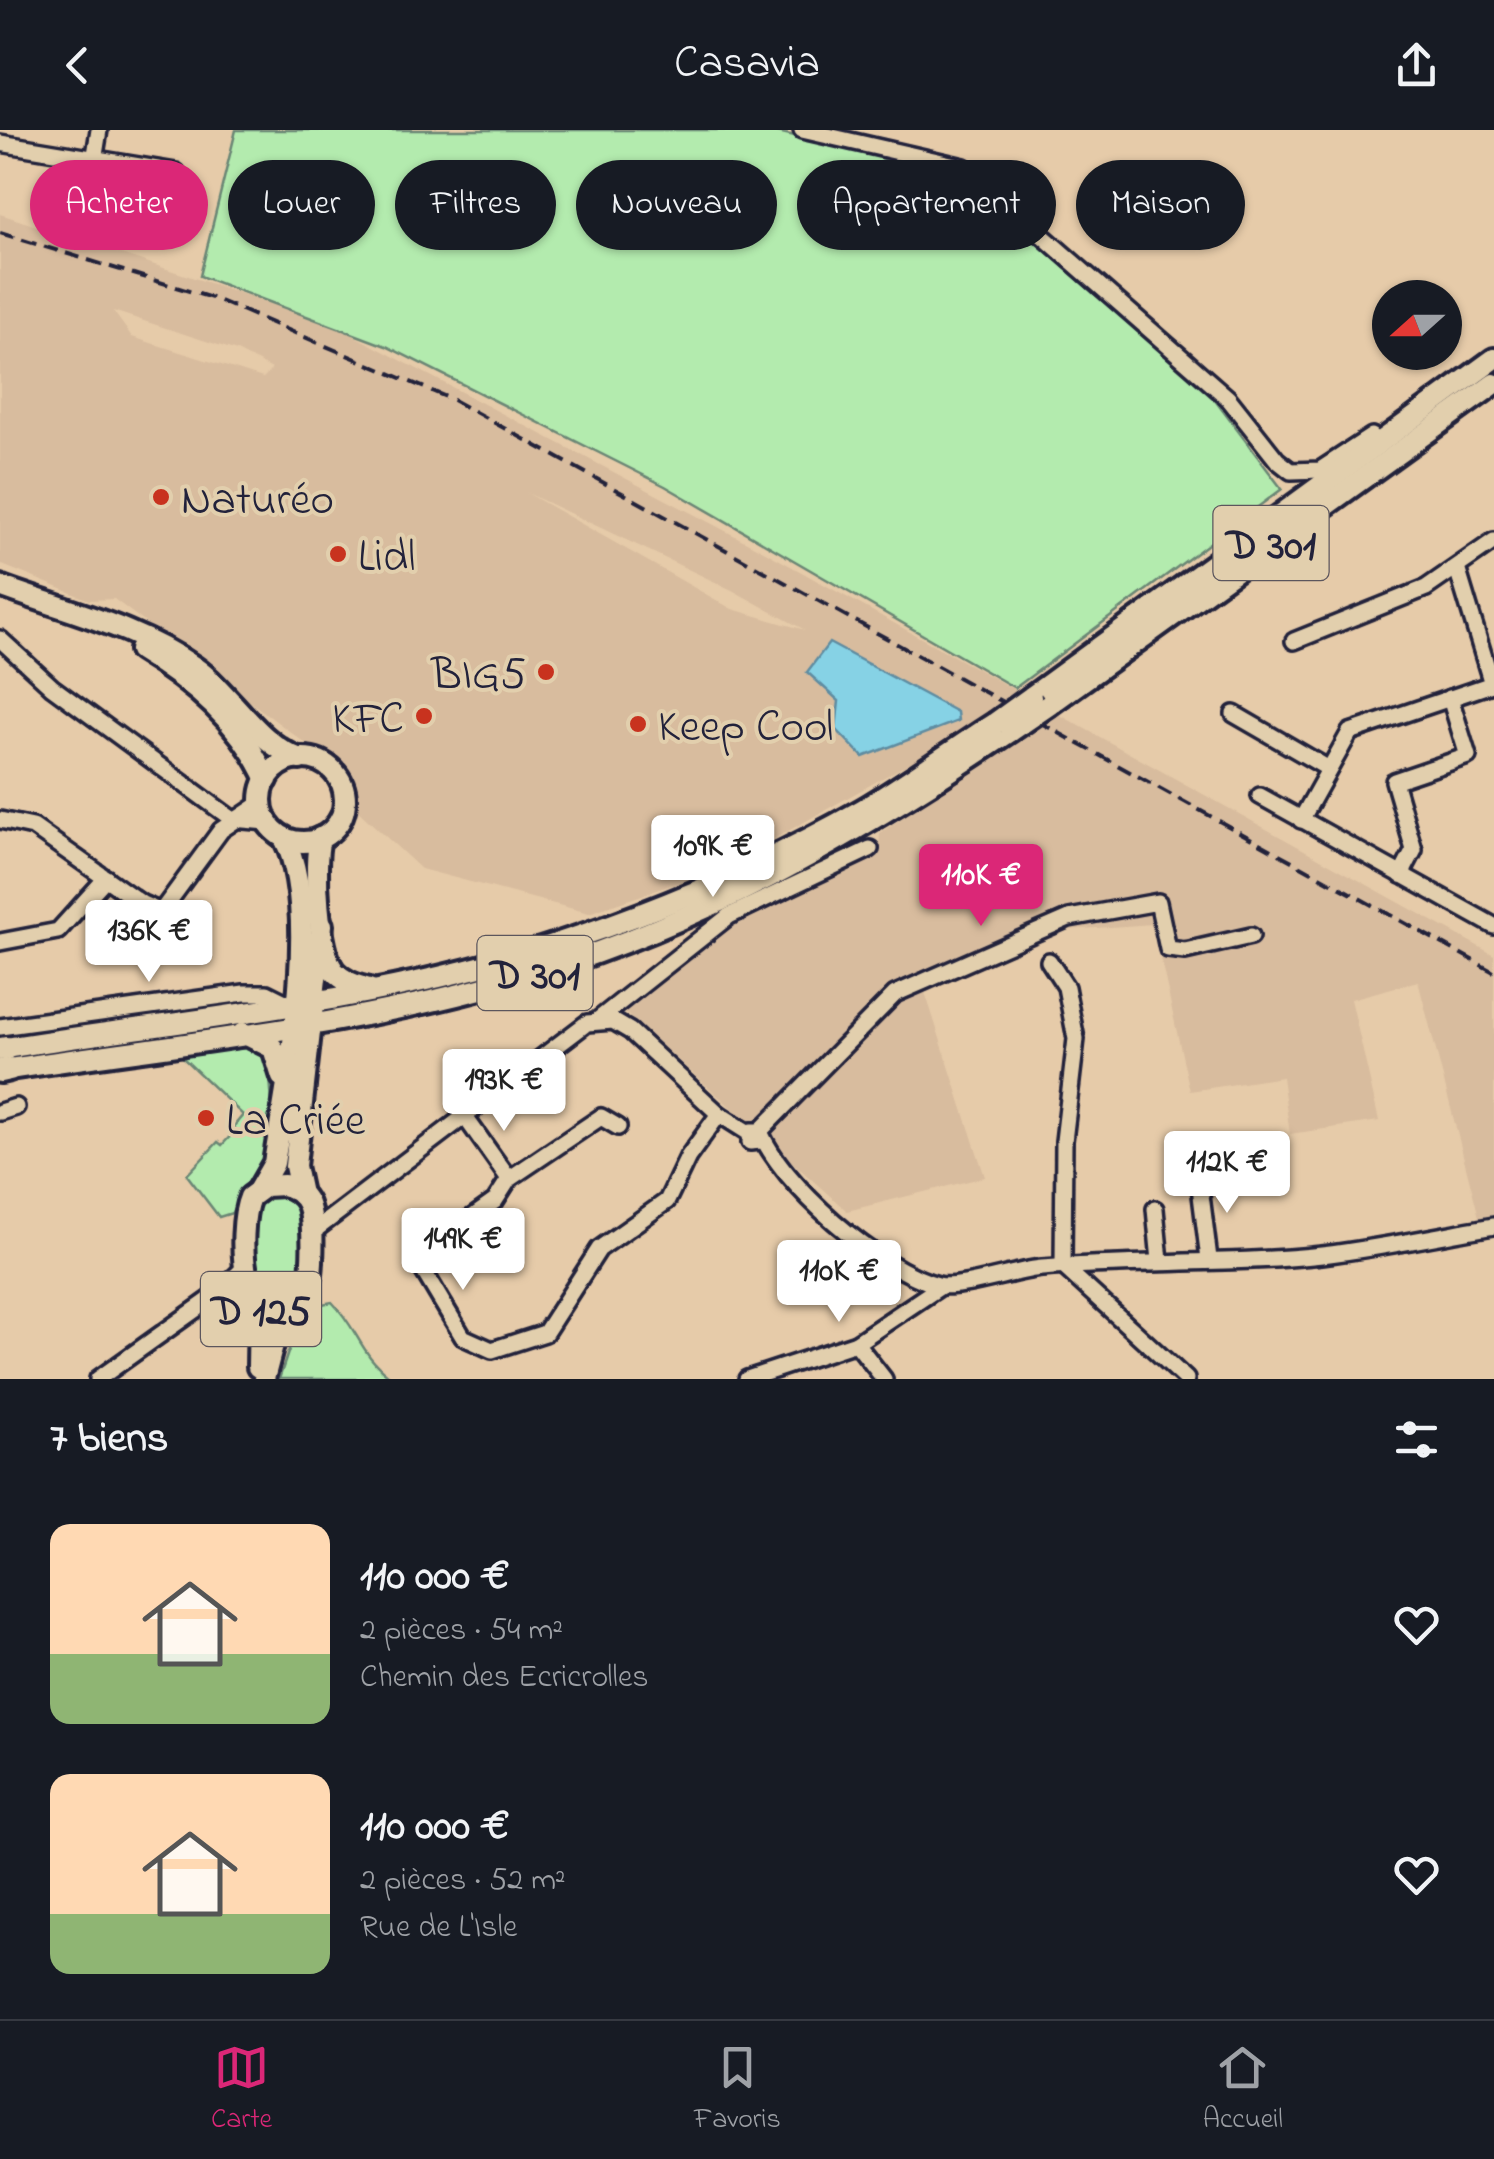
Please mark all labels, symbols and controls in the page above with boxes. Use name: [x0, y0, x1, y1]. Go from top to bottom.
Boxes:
text: Casavia: [674, 32, 820, 98]
icon: back: [50, 38, 105, 93]
icon: share: [1389, 38, 1444, 93]
chip: Acheter: [30, 160, 208, 250]
chip: Louer: [228, 160, 375, 250]
chip: Filtres: [395, 160, 556, 250]
chip: Nouveau: [576, 160, 777, 250]
chip: Appartement: [797, 160, 1056, 250]
chip: Maison: [1076, 160, 1245, 250]
north arrow: [1372, 280, 1462, 370]
map controls: [1372, 280, 1462, 370]
place label: Naturéo: [181, 469, 334, 535]
marker: Naturéo: [150, 486, 172, 508]
road number: D 301: [1214, 506, 1328, 580]
place label: Lidl: [358, 526, 416, 592]
marker: Lidl: [327, 543, 349, 565]
place label: BIG5: [430, 644, 526, 710]
marker: BIG5: [535, 661, 557, 683]
place label: KFC: [332, 688, 404, 754]
place label: Keep Cool: [658, 696, 834, 762]
marker: KFC: [413, 705, 435, 727]
marker: Keep Cool: [627, 713, 649, 735]
pin: 109K €: [632, 815, 794, 900]
text: 109K €: [673, 824, 753, 871]
pin: 110K €: [900, 844, 1062, 929]
text: 110K €: [941, 853, 1021, 900]
pin: 136K €: [68, 900, 230, 985]
text: 136K €: [107, 909, 191, 956]
road number: D 301: [478, 936, 592, 1010]
pin: 193K €: [423, 1049, 585, 1134]
text: 193K €: [465, 1058, 543, 1105]
place label: La Criée: [226, 1090, 366, 1156]
marker: La Criée: [195, 1107, 217, 1129]
pin: 112K €: [1146, 1131, 1308, 1216]
text: 112K €: [1186, 1140, 1268, 1187]
pin: 149K €: [382, 1208, 544, 1293]
text: 149K €: [424, 1217, 502, 1264]
pin: 110K €: [758, 1240, 920, 1325]
text: 110K €: [799, 1249, 879, 1296]
road number: D 125: [201, 1272, 321, 1346]
text: 7 biens: [50, 1409, 168, 1470]
icon: filters: [1389, 1412, 1444, 1467]
text: 110 000 €: [360, 1547, 510, 1608]
icon: home: [130, 1564, 250, 1684]
icon: heart: [1389, 1597, 1444, 1652]
text: 2 pièces · 54 m²: [360, 1608, 563, 1655]
text: Chemin des Ecricrolles: [360, 1655, 649, 1702]
text: 110 000 €: [360, 1797, 510, 1858]
icon: home: [130, 1814, 250, 1934]
icon: heart: [1389, 1847, 1444, 1902]
text: 2 pièces · 52 m²: [360, 1858, 566, 1905]
text: Rue de L'Isle: [360, 1905, 517, 1952]
tab: Carte: [211, 2040, 272, 2141]
tab: Favoris: [694, 2040, 781, 2141]
tab: Accueil: [1203, 2040, 1283, 2141]

